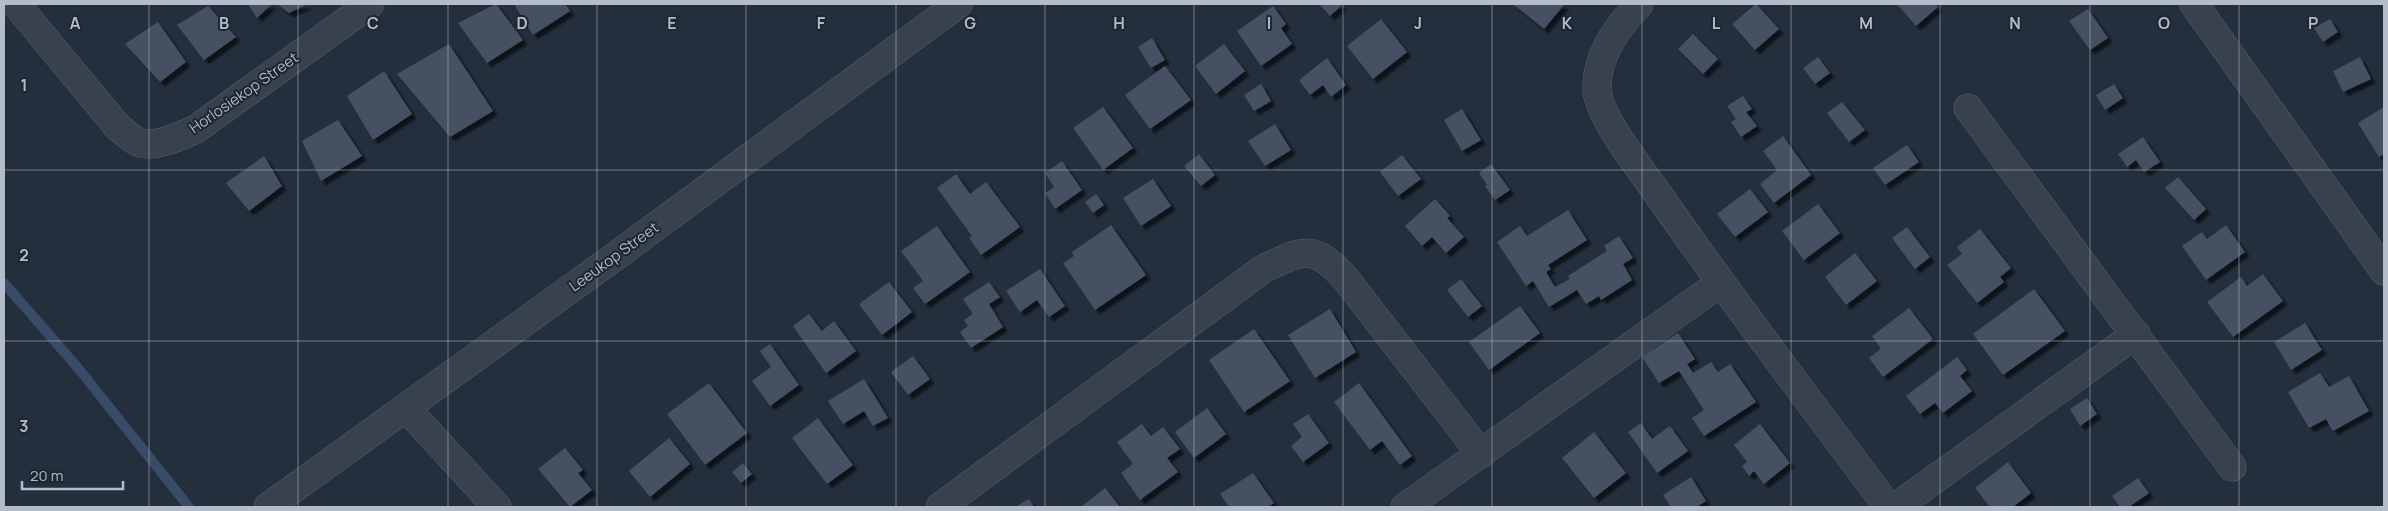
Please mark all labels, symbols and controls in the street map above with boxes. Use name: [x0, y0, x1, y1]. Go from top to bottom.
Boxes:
text: A: [70, 12, 81, 34]
text: B: [219, 12, 229, 34]
text: C: [367, 12, 379, 34]
text: D: [516, 12, 528, 34]
text: E: [667, 12, 677, 34]
text: F: [817, 12, 826, 34]
text: G: [964, 12, 976, 34]
text: H: [1113, 12, 1125, 34]
text: I: [1267, 12, 1271, 34]
text: J: [1414, 12, 1422, 34]
text: K: [1562, 12, 1573, 34]
text: L: [1712, 12, 1721, 34]
text: M: [1859, 12, 1873, 34]
text: N: [2009, 12, 2021, 34]
text: O: [2158, 12, 2170, 34]
text: P: [2308, 12, 2318, 34]
street label: Horlosiekop Street: [185, 47, 303, 138]
text: 1: [20, 74, 28, 96]
street label: Leeukop Street: [565, 217, 663, 296]
text: 2: [19, 244, 29, 266]
text: 3: [19, 415, 29, 437]
scale bar: [22, 458, 124, 490]
text: 20 m: [30, 465, 63, 486]

